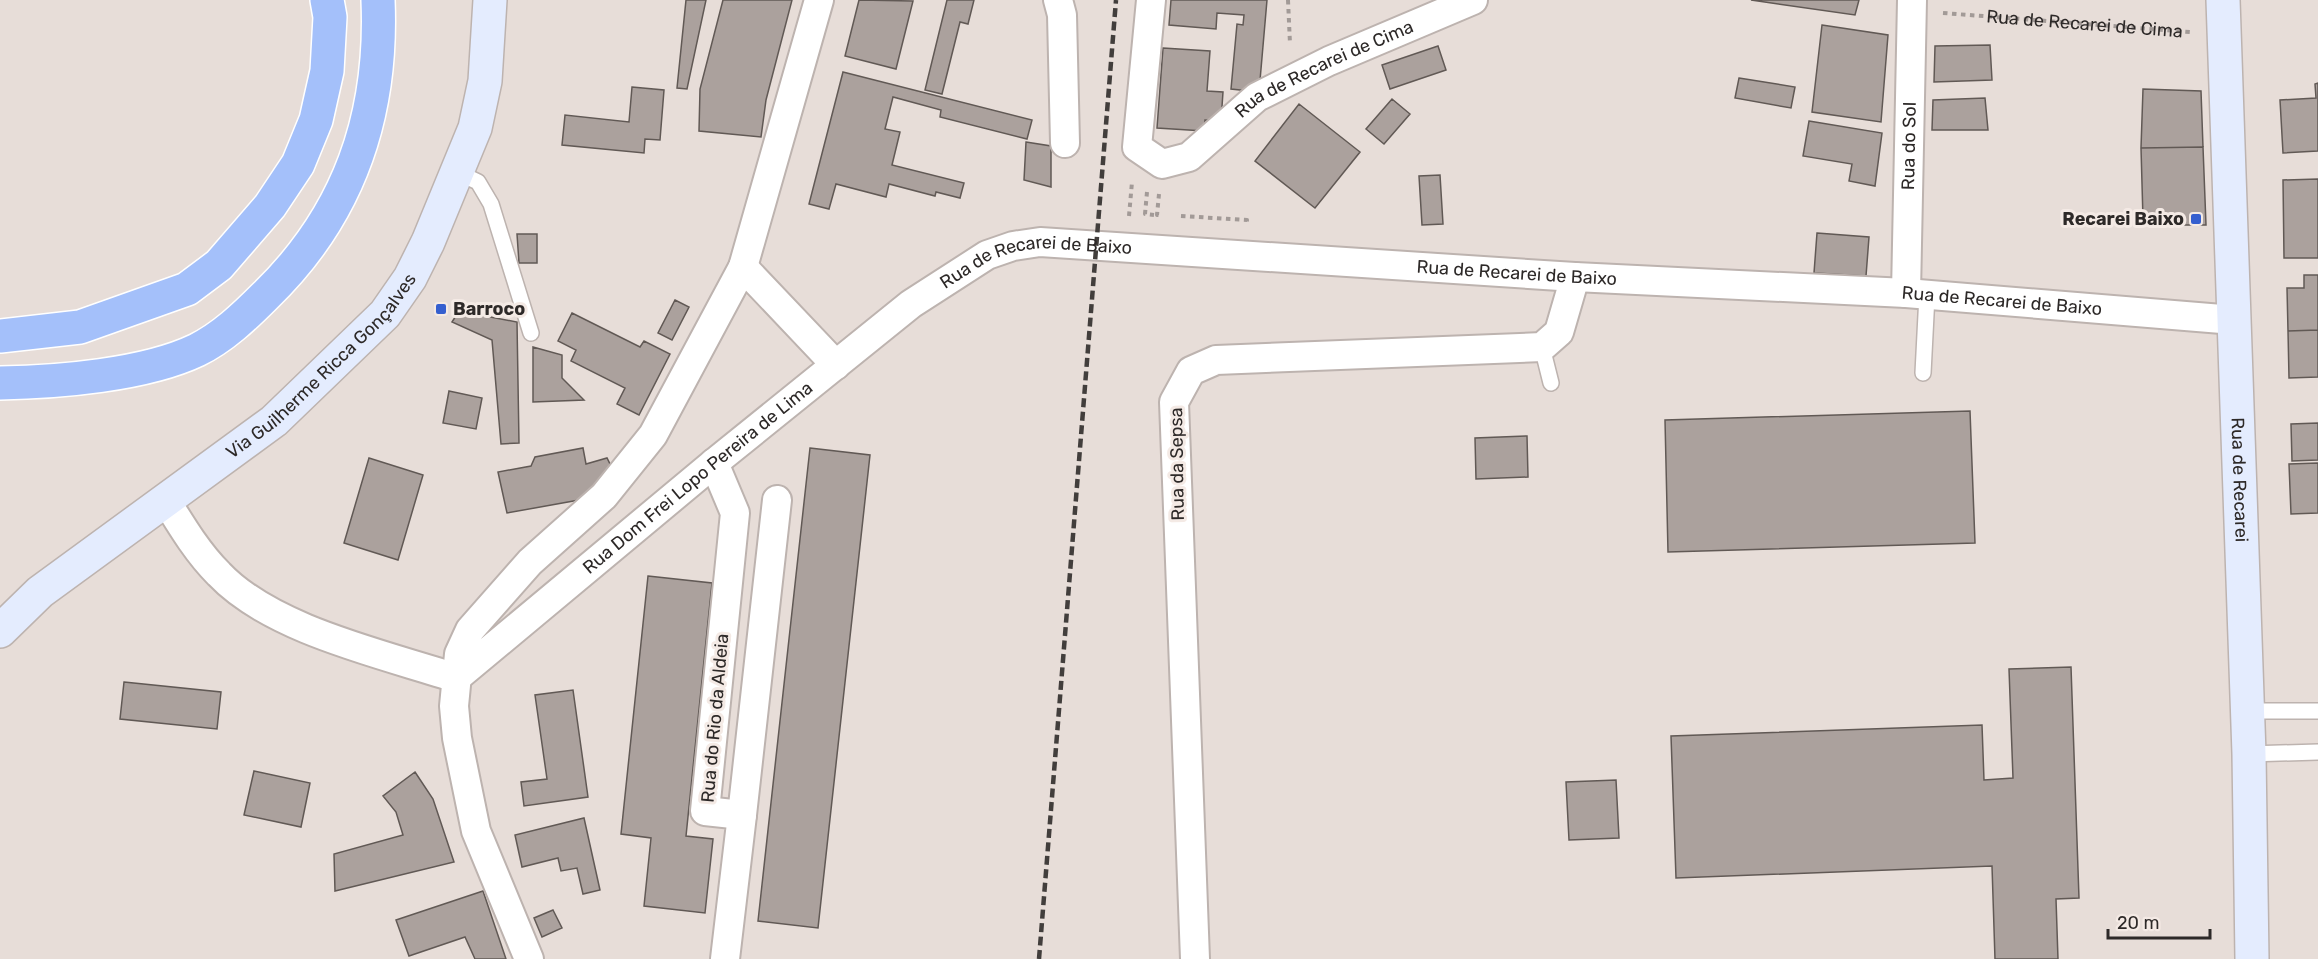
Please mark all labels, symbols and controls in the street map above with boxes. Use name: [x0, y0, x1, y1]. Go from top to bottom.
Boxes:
street label: Rua de Recarei de Cima: [1986, 5, 2184, 42]
street label: Rua de Recarei de Cima: [1230, 16, 1417, 122]
street label: Rua do Sol: [1897, 102, 1921, 190]
place label: Recarei Baixo: [2062, 208, 2184, 230]
marker: Recarei Baixo: [2189, 212, 2203, 226]
street label: Rua de Recarei de Baixo: [936, 231, 1133, 293]
street label: Rua de Recarei de Baixo: [1416, 256, 1617, 290]
street label: Via Guilherme Ricca Gonçalves: [222, 269, 421, 463]
street label: Rua de Recarei de Baixo: [1901, 282, 2103, 320]
place label: Barroco: [453, 298, 525, 320]
marker: Barroco: [434, 302, 448, 316]
street label: Rua Dom Frei Lopo Pereira de Lima: [578, 377, 817, 579]
street label: Rua da Sepsa: [1165, 407, 1189, 521]
street label: Rua de Recarei: [2226, 417, 2253, 543]
street label: Rua do Rio da Aldeia: [697, 633, 733, 803]
scale bar: [2108, 902, 2210, 940]
text: 20 m: [2117, 912, 2159, 934]

